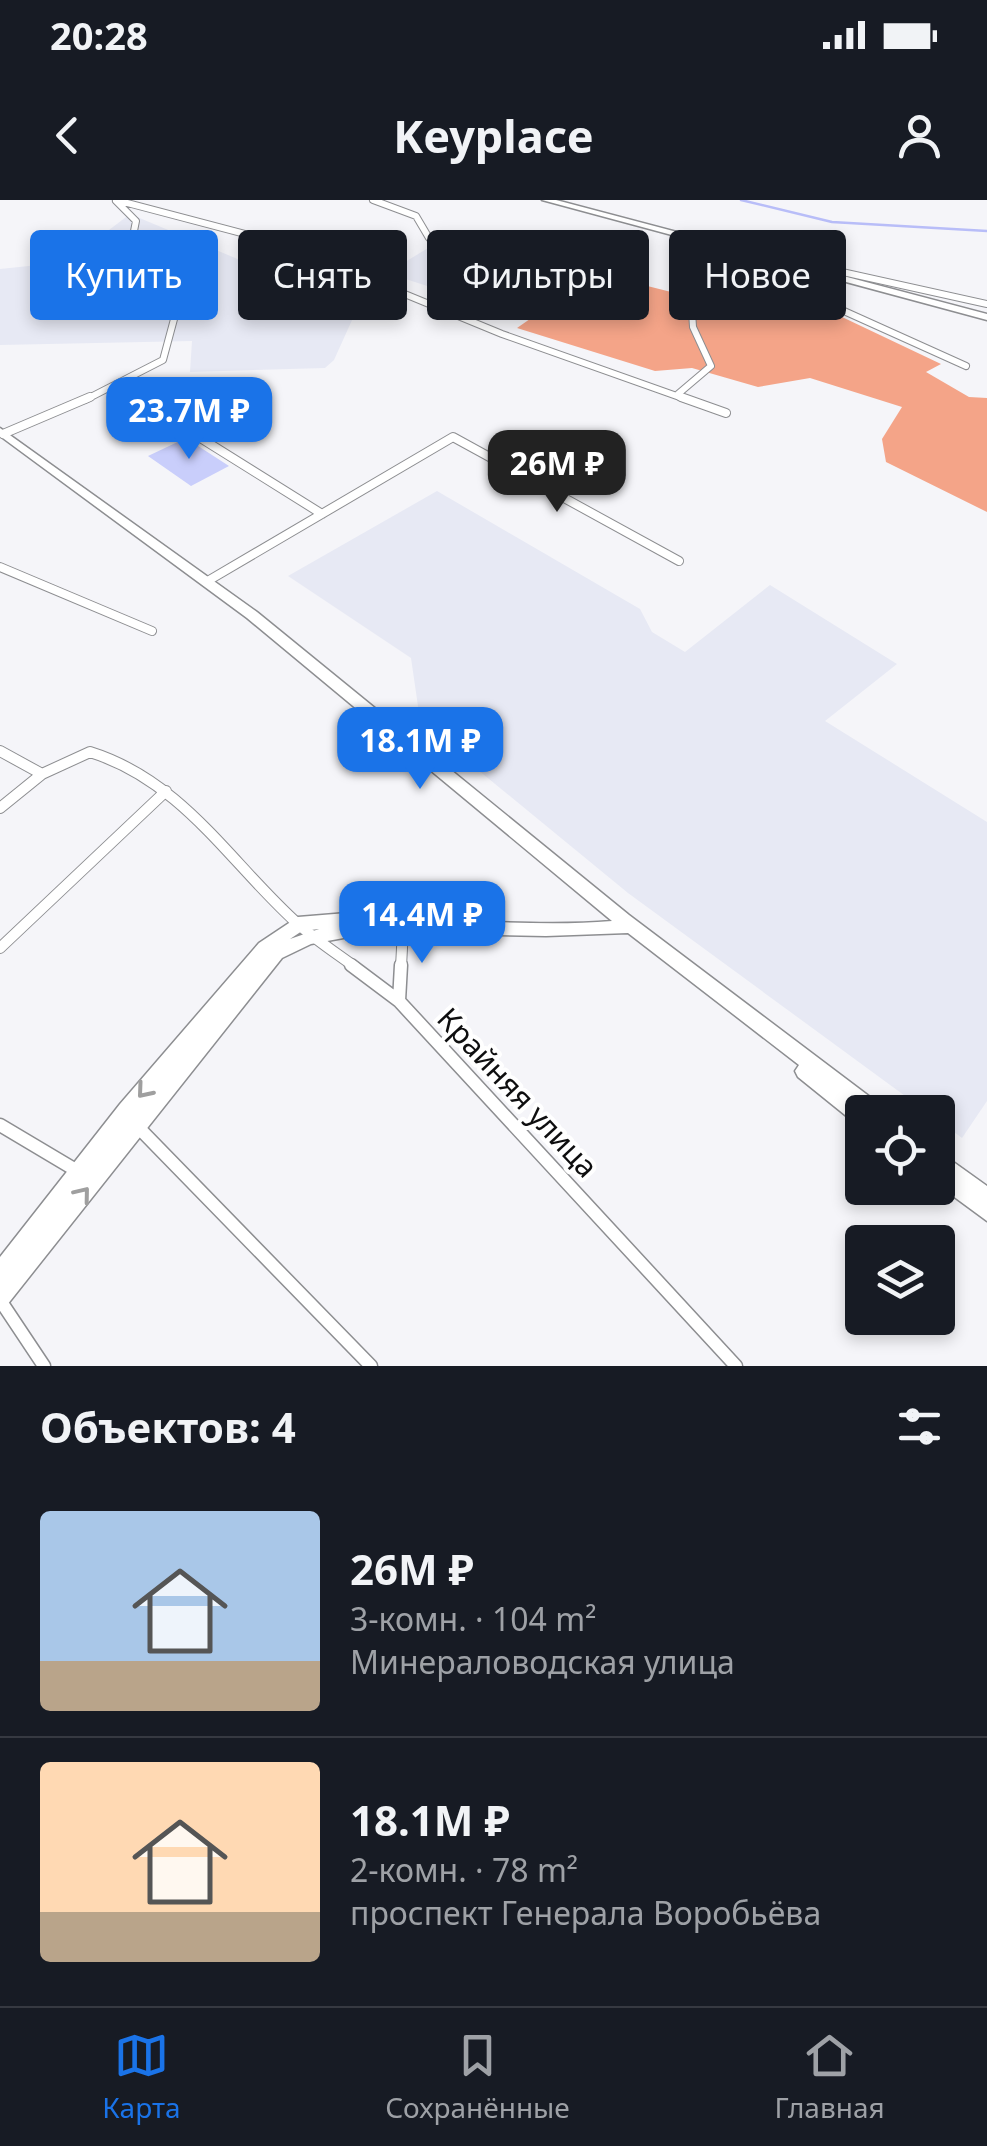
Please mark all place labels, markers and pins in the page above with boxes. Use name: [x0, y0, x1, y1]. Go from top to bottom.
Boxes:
pin: 23.7M ₽: [97, 377, 281, 462]
pin: 26M ₽: [487, 430, 627, 515]
pin: 18.1M ₽: [328, 707, 512, 792]
pin: 14.4M ₽: [330, 881, 514, 966]

